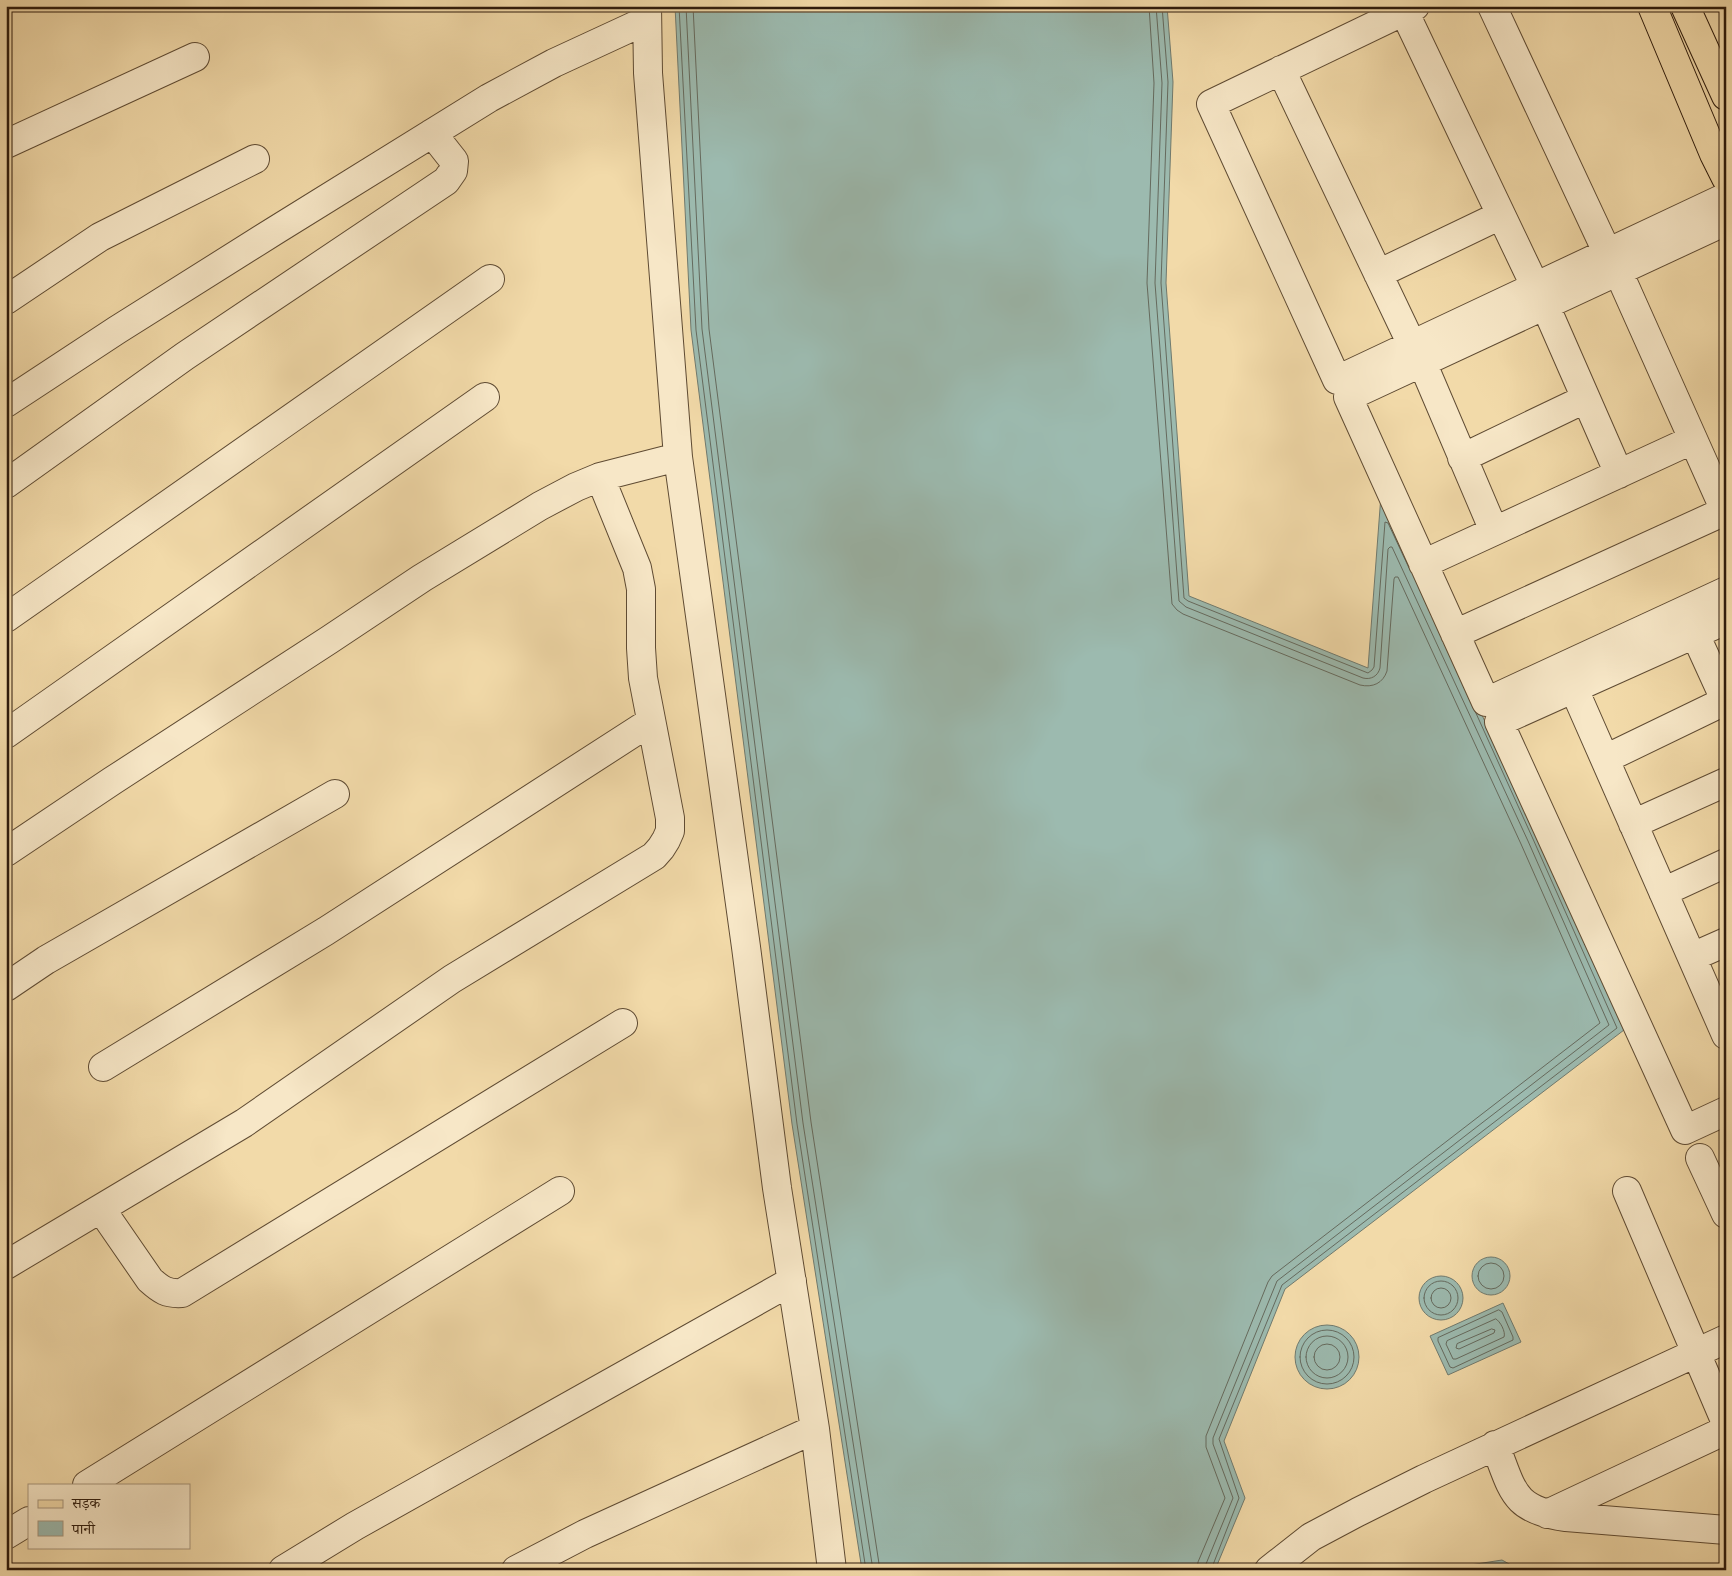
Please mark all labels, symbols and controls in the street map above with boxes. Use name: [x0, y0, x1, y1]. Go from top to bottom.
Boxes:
legend: [28, 1484, 190, 1548]
text: सड़क: [71, 1497, 101, 1512]
text: पानी: [71, 1521, 96, 1538]

